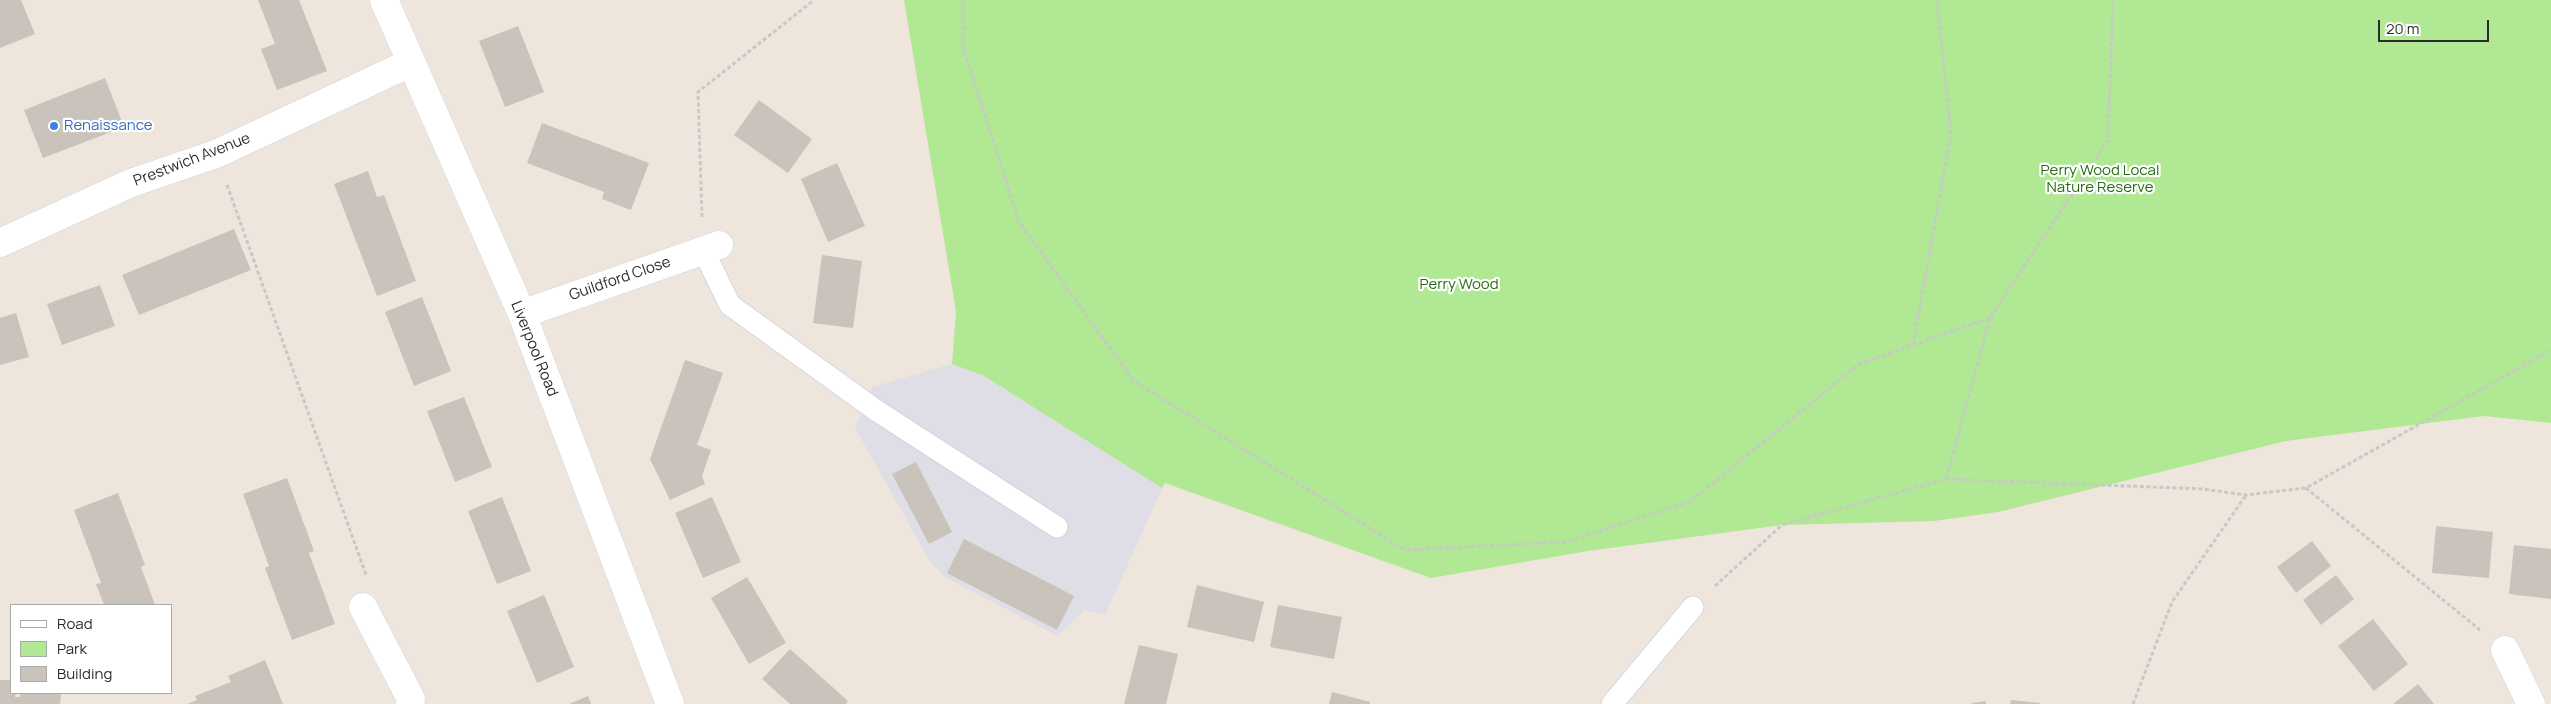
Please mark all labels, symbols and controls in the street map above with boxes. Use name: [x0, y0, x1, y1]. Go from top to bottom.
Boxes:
scale bar: [2381, 10, 2492, 42]
text: 20 m: [2386, 18, 2419, 39]
place label: Renaissance: [64, 117, 153, 135]
marker: Renaissance: [48, 120, 60, 132]
street label: Prestwich Avenue: [131, 129, 253, 191]
park label: Perry Wood Local Nature Reserve: [2041, 162, 2159, 197]
street label: Guildford Close: [567, 253, 673, 305]
park label: Perry Wood: [1419, 276, 1499, 294]
street label: Liverpool Road: [507, 299, 561, 399]
legend: [10, 604, 172, 694]
text: Road: [57, 613, 93, 634]
text: Park: [57, 638, 87, 659]
text: Building: [57, 663, 112, 684]

